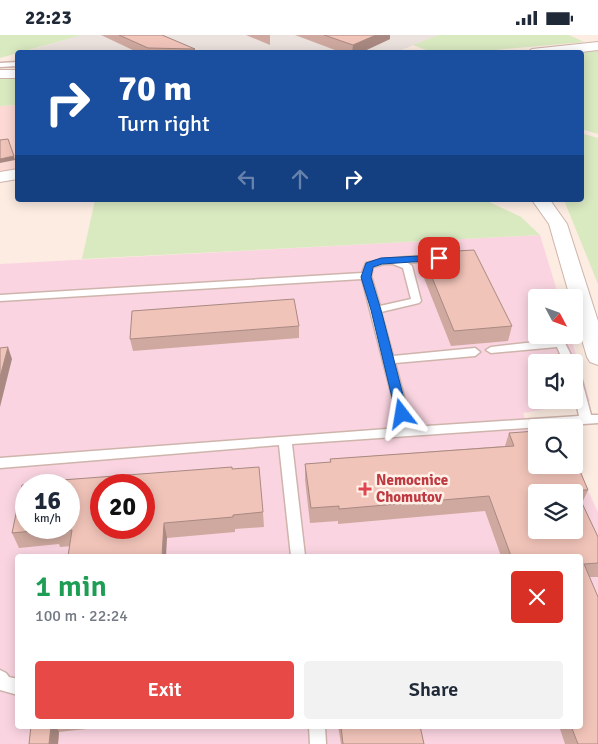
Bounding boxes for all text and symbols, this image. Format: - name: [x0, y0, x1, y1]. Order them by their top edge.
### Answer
- text: 22:23: [25, 6, 72, 30]
- text: 70 m: [118, 67, 192, 110]
- icon: right: [35, 70, 100, 135]
- text: Turn right: [118, 110, 210, 137]
- icon: left: [233, 165, 261, 193]
- icon: ahead: [286, 165, 314, 193]
- icon: right: [339, 165, 367, 193]
- pin: [418, 237, 460, 279]
- icon: arrive: [425, 244, 453, 272]
- north arrow: [528, 289, 582, 344]
- map controls: [528, 289, 583, 539]
- button: sound: [528, 354, 583, 409]
- position arrow: [375, 387, 427, 439]
- button: search: [528, 419, 583, 474]
- place label: Nemocnice Chomutov: [376, 471, 448, 506]
- speed limit sign: 20: [90, 474, 155, 539]
- marker: Nemocnice Chomutov: [358, 482, 372, 496]
- button: layers: [528, 484, 583, 539]
- text: 16: [34, 485, 61, 516]
- text: km/h: [34, 511, 61, 526]
- text: 1 min: [35, 568, 107, 605]
- button: close: [511, 571, 563, 623]
- text: 100 m · 22:24: [35, 606, 128, 626]
- button: Exit: [35, 661, 294, 719]
- button: Share: [304, 661, 563, 719]

